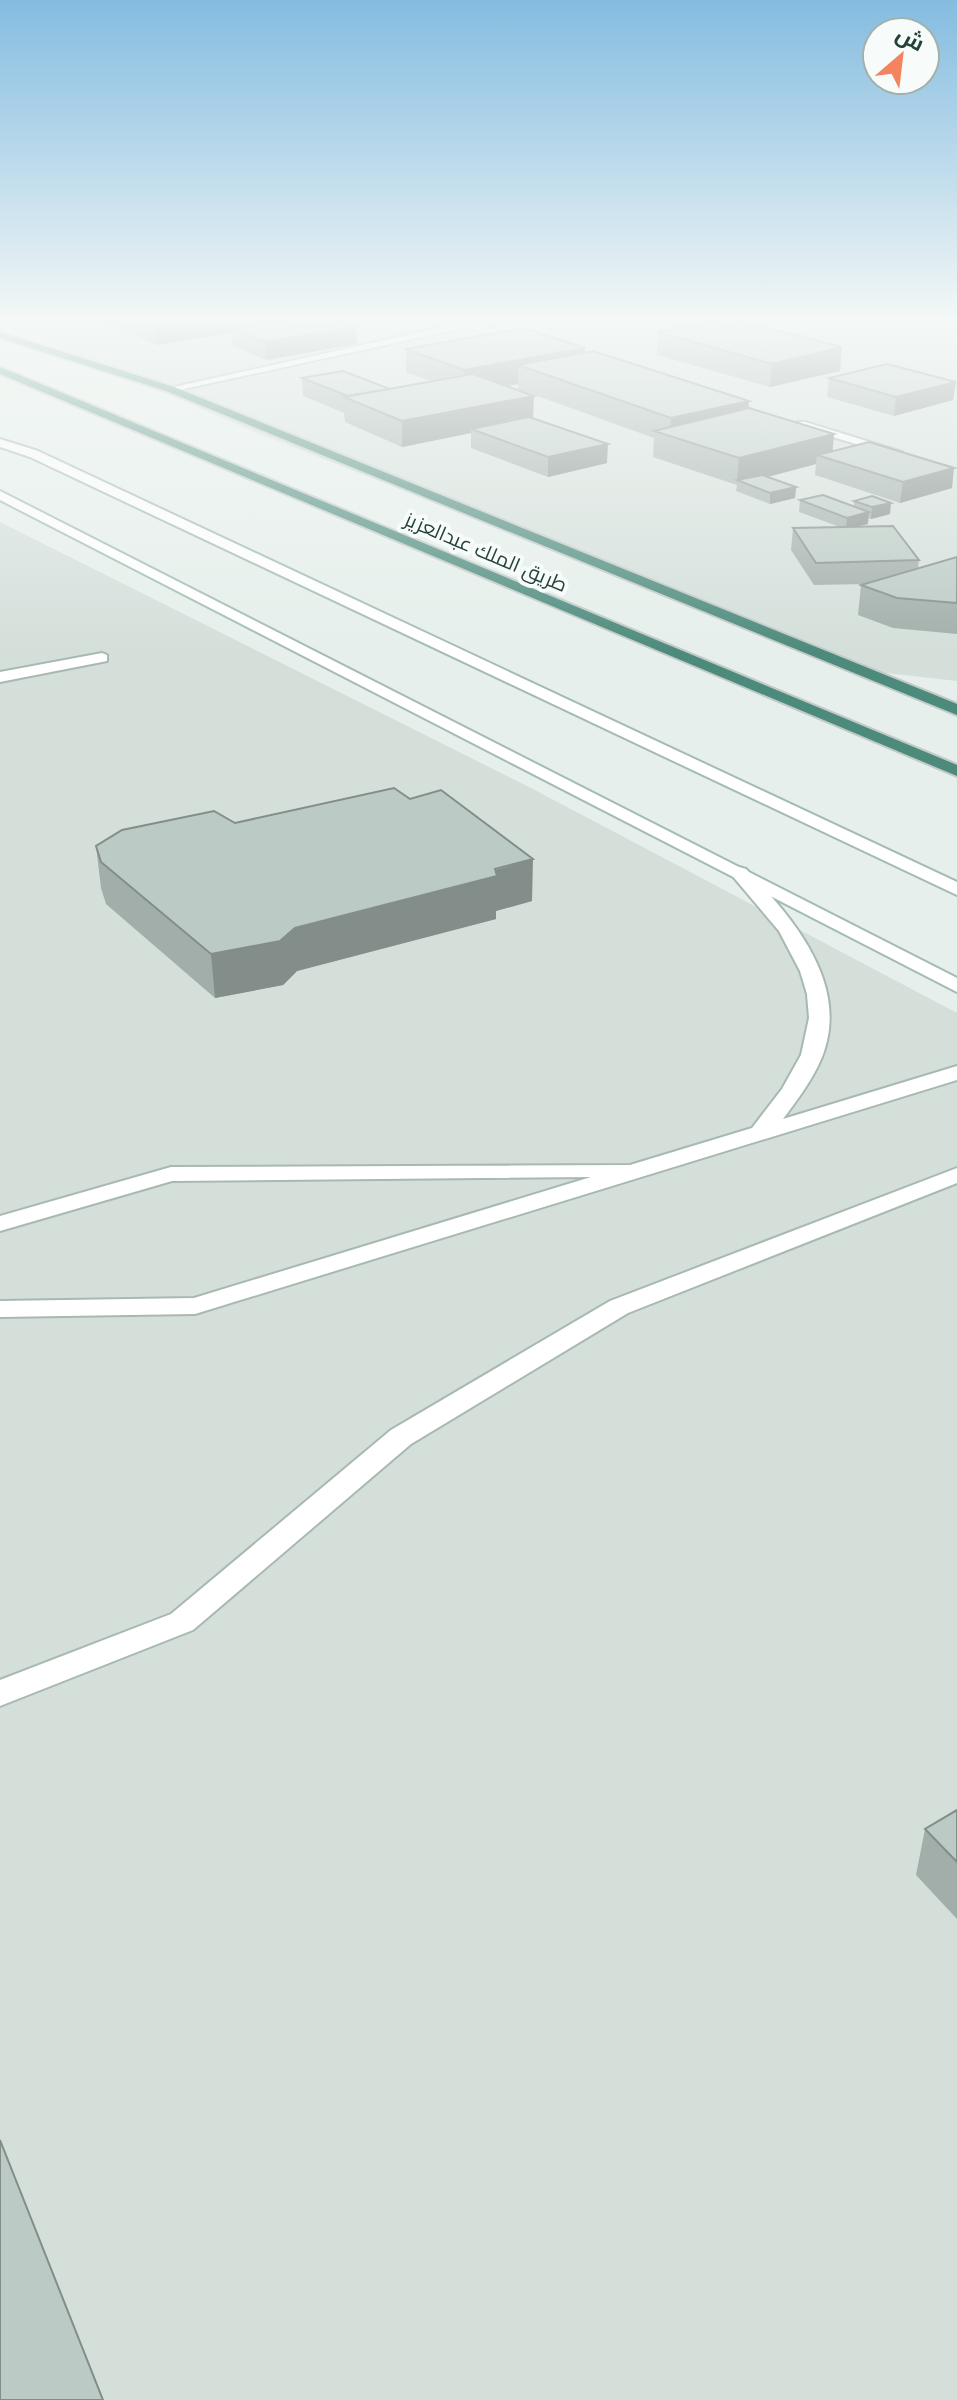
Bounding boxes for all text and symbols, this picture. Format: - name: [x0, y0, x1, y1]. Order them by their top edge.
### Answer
- north arrow: [861, 16, 941, 96]
- text: ش: [891, 21, 928, 57]
- street label: طريق الملك عبدالعزيز: [400, 508, 570, 598]

